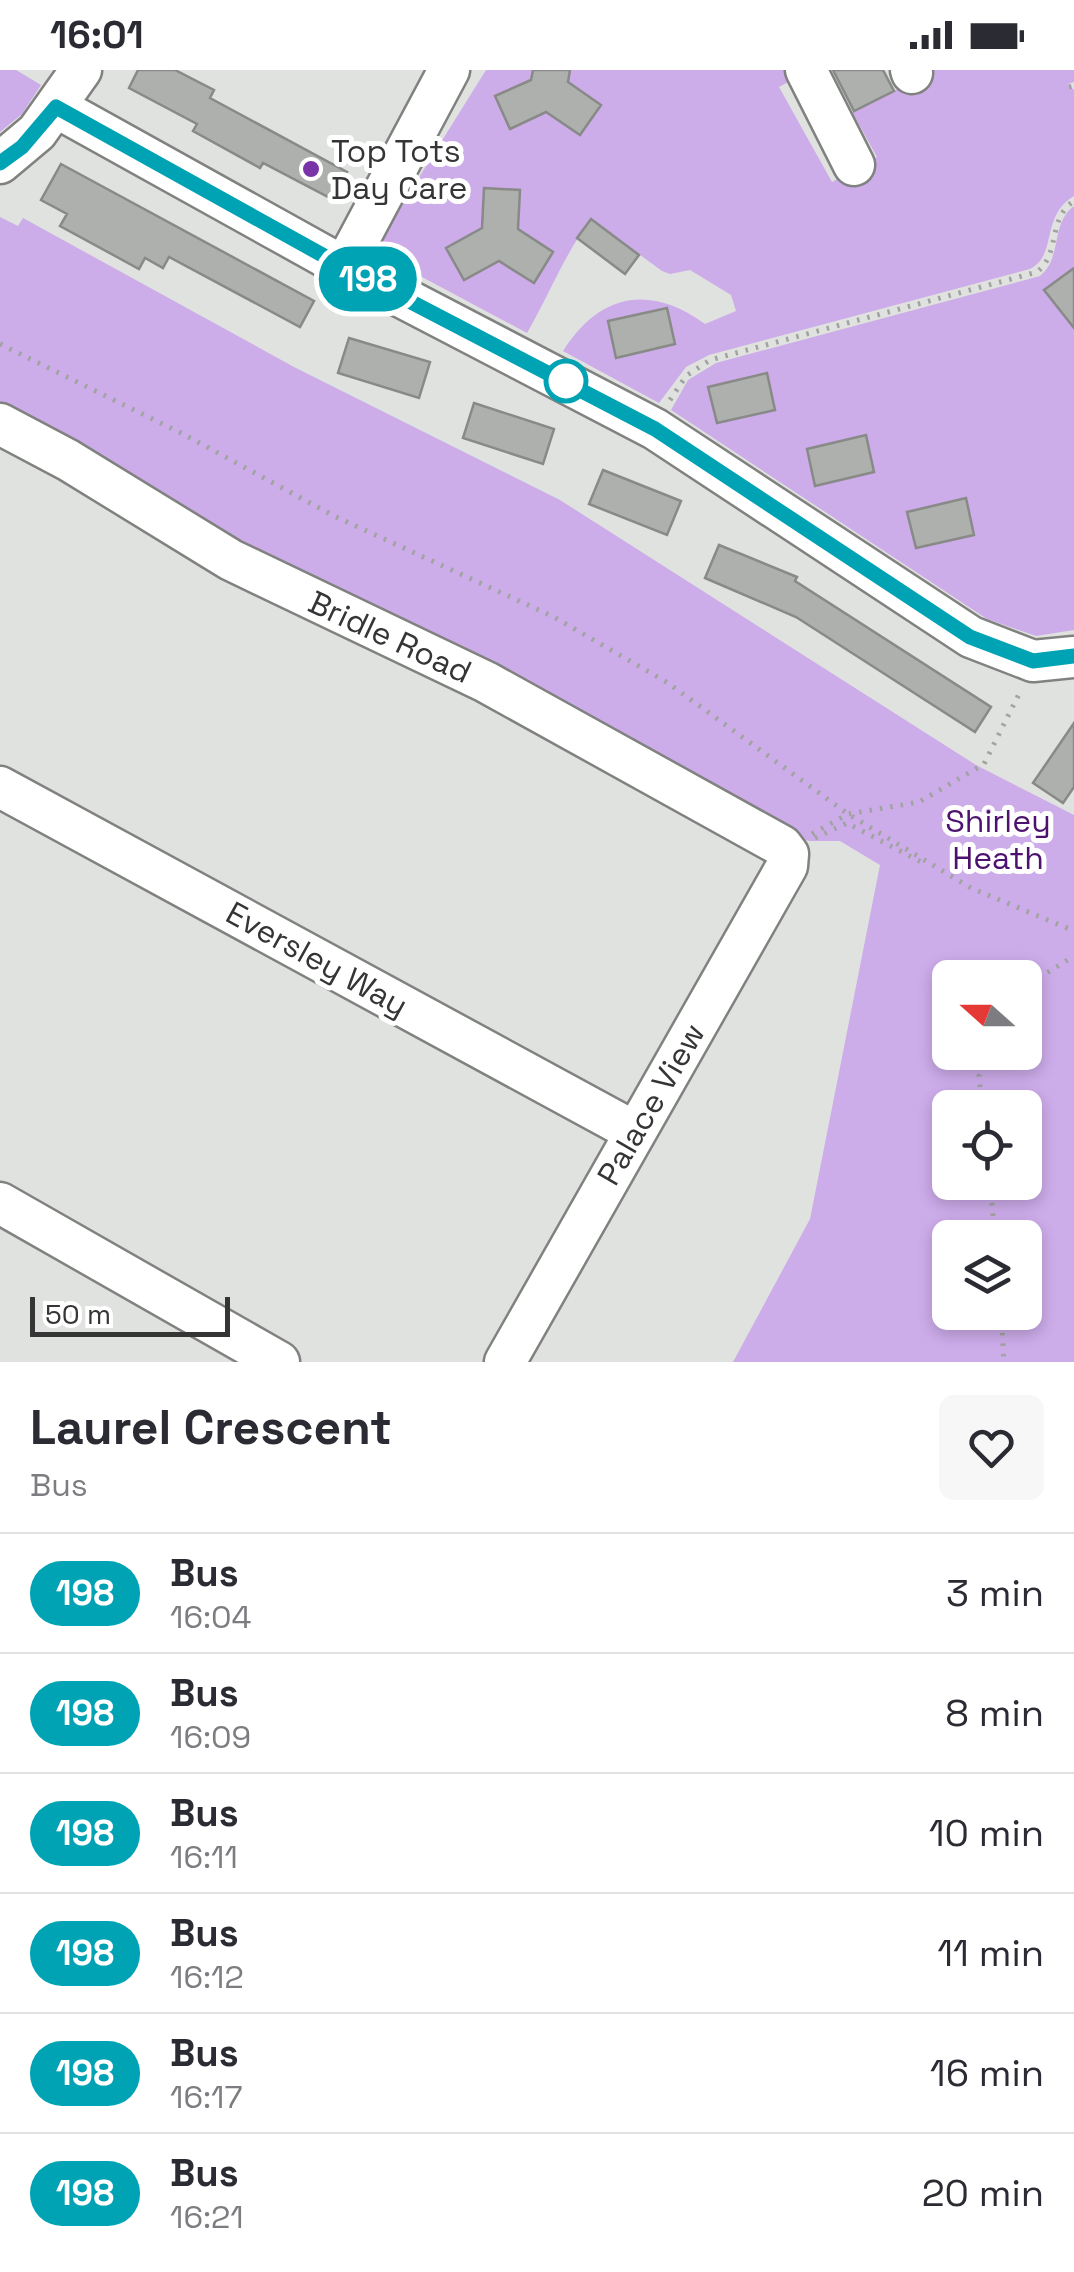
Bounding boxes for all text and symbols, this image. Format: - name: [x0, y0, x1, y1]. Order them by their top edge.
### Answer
- text: 16:01: [50, 11, 144, 59]
- place label: Top Tots Day Care: [331, 131, 467, 208]
- marker: Top Tots Day Care: [300, 158, 322, 180]
- line badge: 198: [310, 246, 426, 312]
- text: 198: [339, 257, 397, 301]
- unlabelled marker: [545, 360, 587, 402]
- street label: Bridle Road: [302, 582, 478, 692]
- park label: Shirley Heath: [945, 801, 1051, 878]
- street label: Eversley Way: [219, 893, 415, 1025]
- north arrow: [932, 960, 1042, 1070]
- map controls: [932, 960, 1042, 1330]
- street label: Palace View: [588, 1016, 714, 1192]
- button: locate: [932, 1090, 1042, 1200]
- button: layers: [932, 1220, 1042, 1330]
- scale bar: [30, 1292, 230, 1336]
- text: 50 m: [45, 1296, 111, 1332]
- button: heart: [939, 1395, 1044, 1500]
- text: Laurel Crescent: [30, 1397, 392, 1458]
- text: Bus: [30, 1465, 88, 1505]
- text: Bus: [170, 1549, 239, 1597]
- text: 3 min: [946, 1569, 1044, 1617]
- text: 198: [56, 1571, 114, 1615]
- text: 16:04: [170, 1597, 252, 1637]
- text: Bus: [170, 1669, 239, 1717]
- text: 8 min: [945, 1689, 1044, 1737]
- text: 198: [56, 1691, 114, 1735]
- text: 16:09: [170, 1717, 251, 1757]
- text: Bus: [170, 1789, 239, 1837]
- text: 10 min: [929, 1809, 1044, 1857]
- text: 198: [56, 1811, 114, 1855]
- text: 16:11: [170, 1837, 238, 1877]
- text: Bus: [170, 1909, 239, 1957]
- text: 11 min: [937, 1929, 1044, 1977]
- text: 198: [56, 1931, 114, 1975]
- text: 16:12: [170, 1957, 244, 1997]
- text: Bus: [170, 2029, 239, 2077]
- text: 16 min: [930, 2049, 1044, 2097]
- text: 198: [56, 2051, 114, 2095]
- text: 16:17: [170, 2077, 242, 2117]
- text: Bus: [170, 2149, 239, 2197]
- text: 20 min: [922, 2169, 1044, 2217]
- text: 198: [56, 2171, 114, 2215]
- text: 16:21: [170, 2197, 244, 2237]

